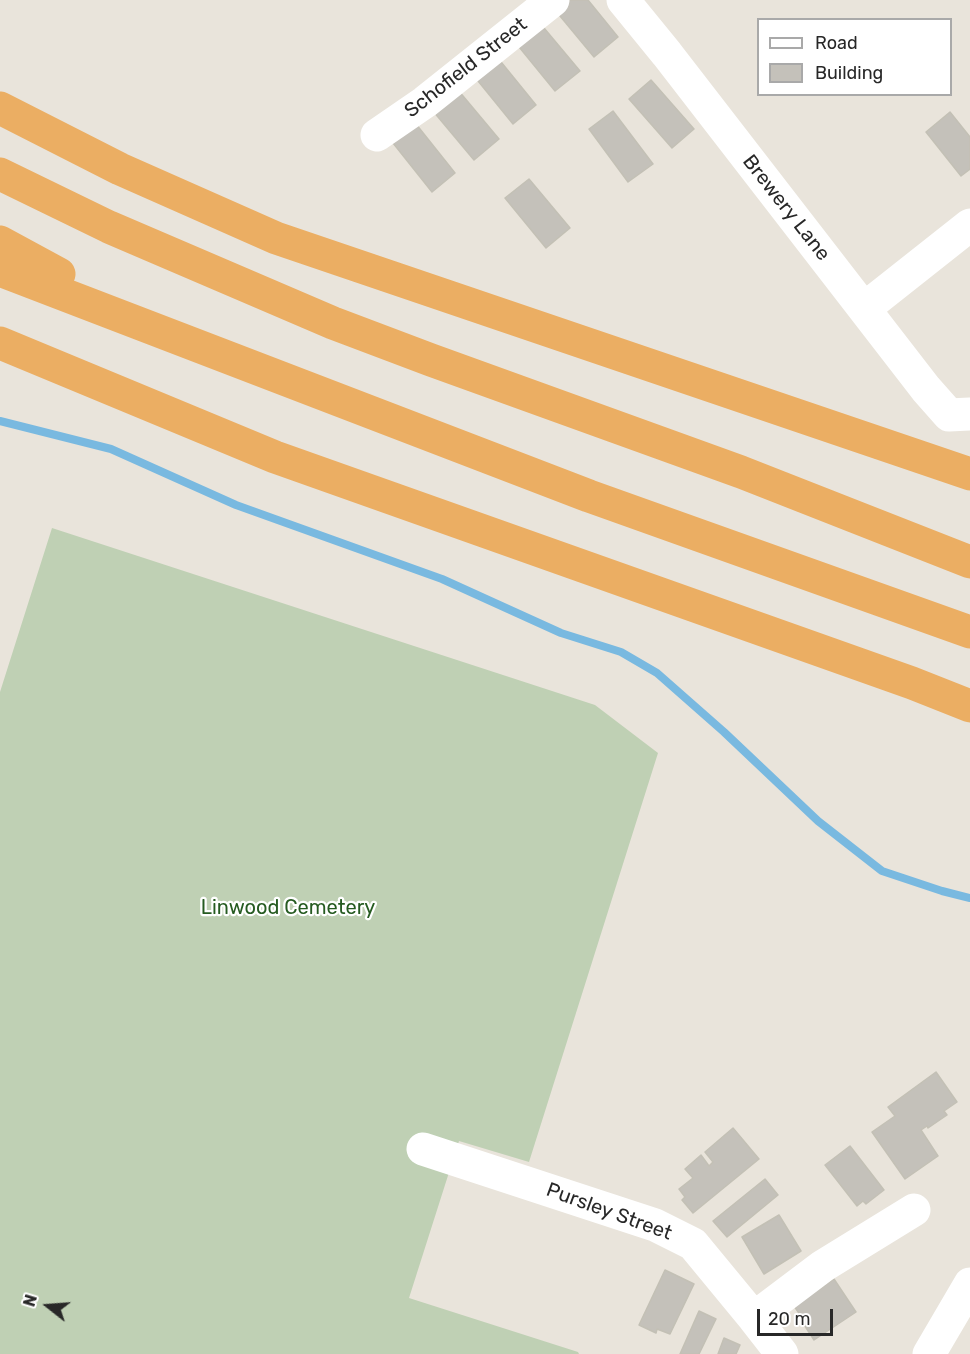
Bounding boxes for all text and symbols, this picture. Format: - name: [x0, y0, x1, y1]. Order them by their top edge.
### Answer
- street label: Schofield Street: [400, 13, 532, 123]
- legend: [757, 18, 952, 96]
- text: Road: [815, 32, 858, 54]
- text: Building: [815, 62, 883, 84]
- street label: Brewery Lane: [737, 150, 835, 266]
- park label: Linwood Cemetery: [201, 896, 375, 920]
- street label: Pursley Street: [543, 1178, 675, 1246]
- north arrow: [18, 1276, 78, 1336]
- text: N: [20, 1292, 41, 1309]
- scale bar: [760, 1297, 836, 1335]
- text: 20 m: [768, 1308, 810, 1330]

